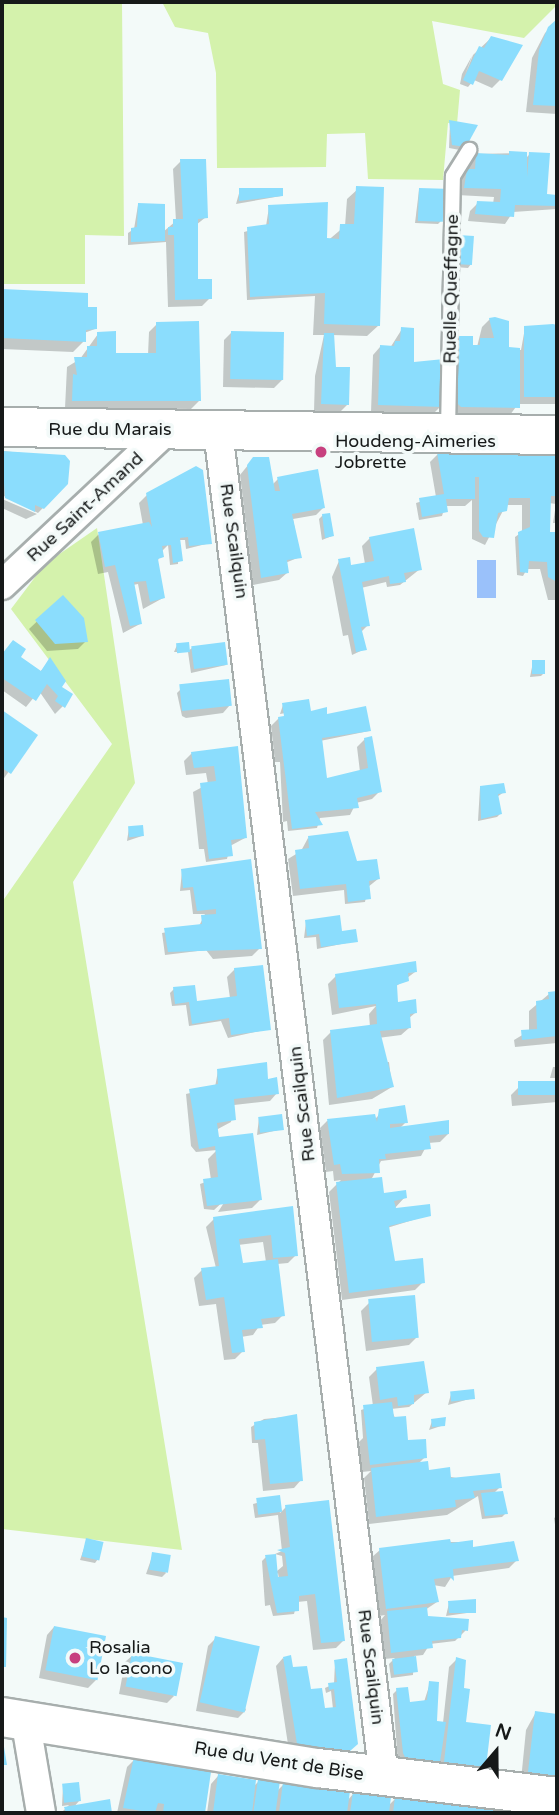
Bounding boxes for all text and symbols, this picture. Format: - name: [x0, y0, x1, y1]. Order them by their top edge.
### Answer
- street label: Ruelle Queffagne: [439, 214, 463, 364]
- street label: Rue du Marais: [48, 418, 172, 440]
- place label: Houdeng-Aimeries Jobrette: [335, 431, 496, 474]
- marker: Houdeng-Aimeries Jobrette: [313, 444, 329, 460]
- street label: Rue Saint-Amand: [22, 447, 148, 567]
- street label: Rue Scailquin: [215, 482, 253, 600]
- street label: Rue Scailquin: [284, 1045, 320, 1163]
- street label: Rue Scailquin: [353, 1608, 389, 1726]
- place label: Rosalia Lo Iacono: [89, 1637, 173, 1680]
- marker: Rosalia Lo Iacono: [67, 1650, 83, 1666]
- north arrow: [461, 1717, 531, 1787]
- text: N: [492, 1719, 514, 1745]
- street label: Rue du Vent de Bise: [193, 1737, 365, 1785]

